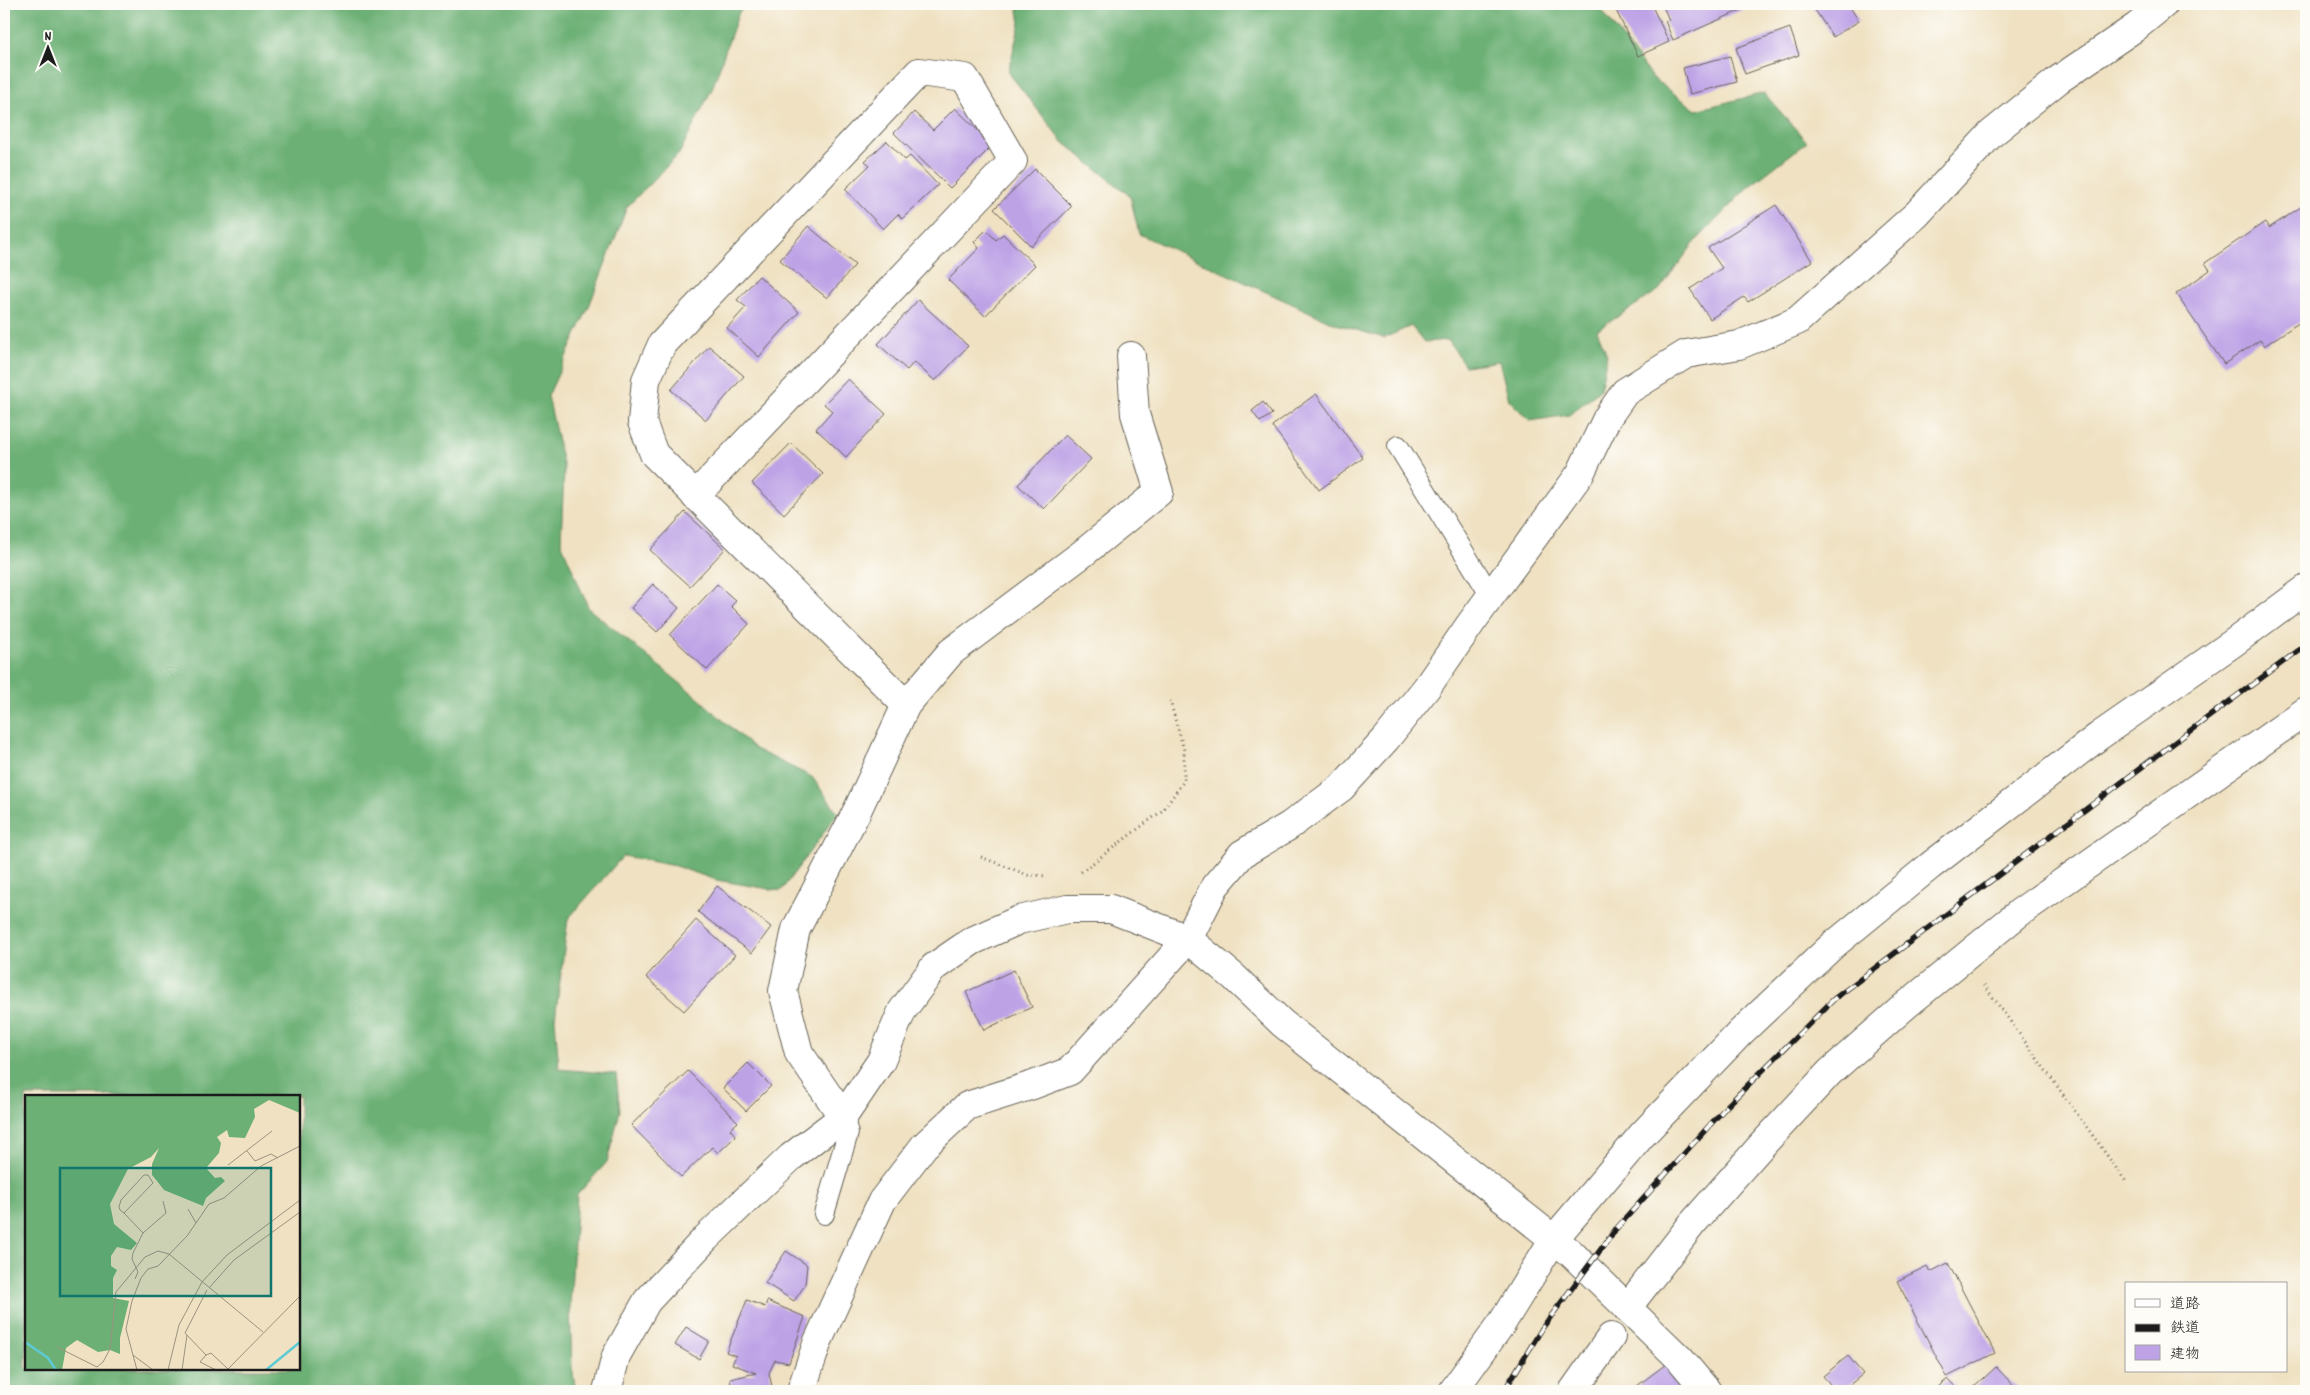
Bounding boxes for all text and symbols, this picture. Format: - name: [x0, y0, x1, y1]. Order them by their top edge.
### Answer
- north arrow: [22, 22, 72, 72]
- text: N: [45, 27, 52, 47]
- inset map: [25, 1095, 300, 1370]
- legend: [2125, 1282, 2288, 1372]
- text: 道路: [2170, 1294, 2200, 1316]
- text: 鉄道: [2170, 1318, 2200, 1340]
- text: 建物: [2170, 1344, 2200, 1366]

